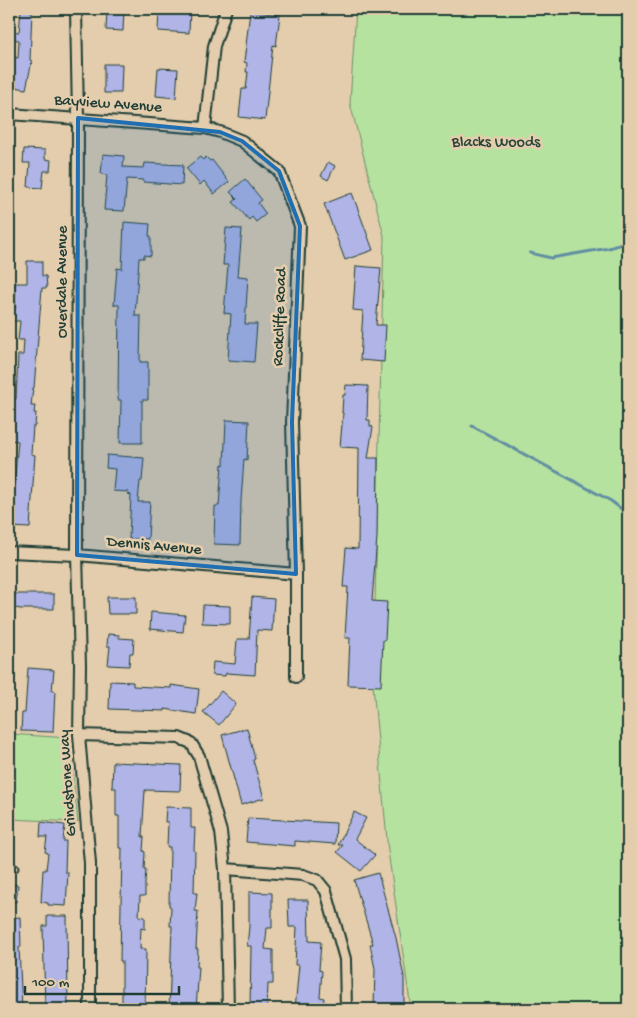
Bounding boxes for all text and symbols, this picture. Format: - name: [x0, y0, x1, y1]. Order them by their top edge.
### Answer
- street label: Bayview Avenue: [52, 92, 163, 118]
- park label: Blacks Woods: [451, 134, 541, 153]
- street label: Overdale Avenue: [54, 225, 73, 338]
- street label: Rockcliffe Road: [270, 266, 292, 367]
- street label: Dennis Avenue: [105, 533, 203, 561]
- street label: Grindstone Way: [56, 729, 82, 837]
- scale bar: [25, 963, 179, 995]
- text: 100 m: [31, 974, 70, 992]

